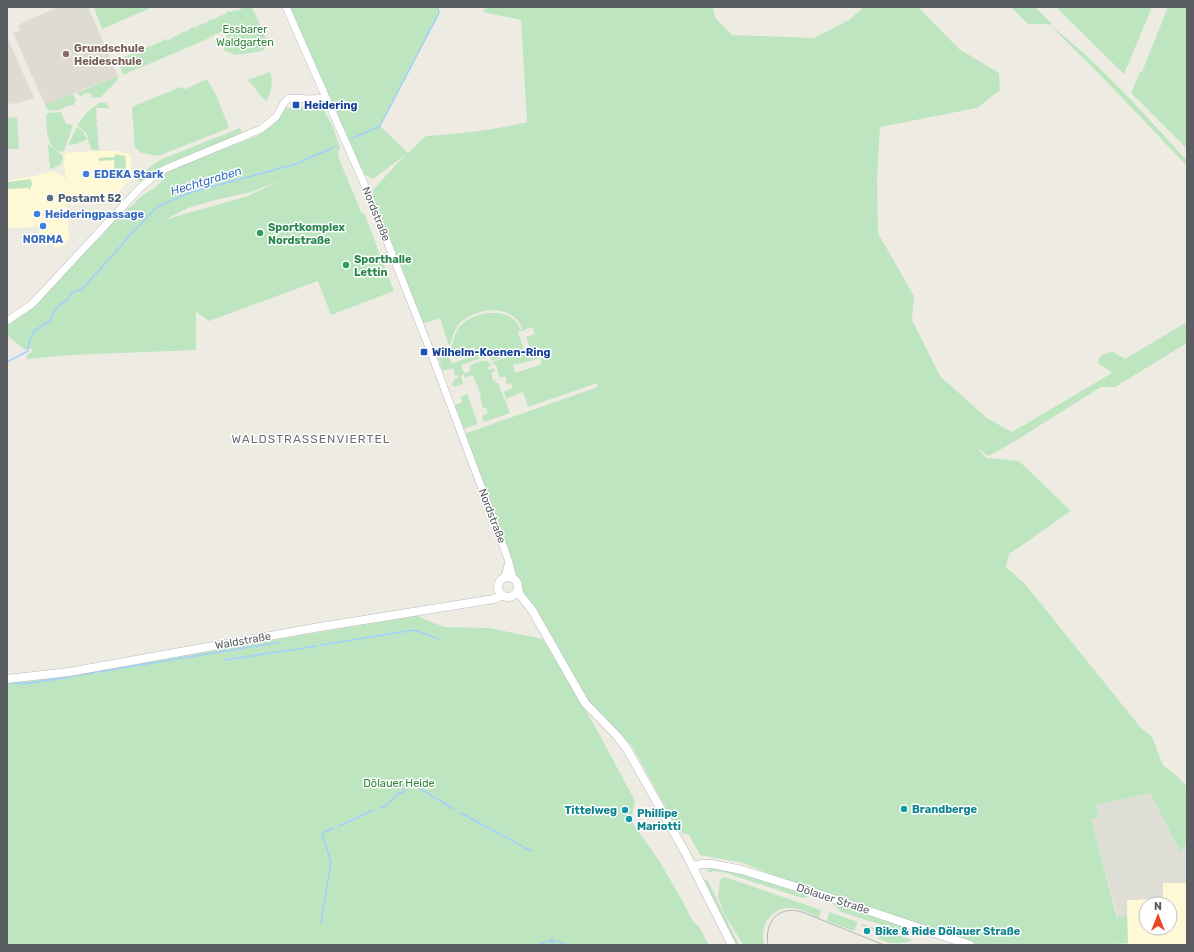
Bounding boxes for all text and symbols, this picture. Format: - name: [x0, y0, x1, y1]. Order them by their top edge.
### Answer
- park label: Essbarer Waldgarten: [216, 23, 274, 49]
- place label: Grundschule Heideschule: [74, 42, 145, 68]
- marker: Grundschule Heideschule: [61, 49, 71, 59]
- place label: Heidering: [304, 99, 358, 112]
- marker: Heidering: [291, 100, 301, 110]
- water label: Hechtgraben: [169, 164, 243, 198]
- place label: EDEKA Stark: [94, 168, 164, 181]
- marker: EDEKA Stark: [81, 169, 91, 179]
- street label: Nordstraße: [359, 185, 393, 243]
- place label: Postamt 52: [58, 192, 122, 205]
- marker: Postamt 52: [45, 193, 55, 203]
- place label: Heideringpassage: [45, 208, 145, 221]
- marker: Heideringpassage: [32, 209, 42, 219]
- marker: NORMA: [38, 221, 48, 231]
- place label: Sportkomplex Nordstraße: [268, 221, 345, 247]
- marker: Sportkomplex Nordstraße: [255, 228, 265, 238]
- place label: NORMA: [23, 233, 63, 246]
- place label: Sporthalle Lettin: [354, 253, 412, 279]
- marker: Sporthalle Lettin: [341, 260, 351, 270]
- place label: Wilhelm-Koenen-Ring: [432, 346, 550, 359]
- marker: Wilhelm-Koenen-Ring: [419, 347, 429, 357]
- district label: WALDSTRASSENVIERTEL: [231, 432, 391, 446]
- street label: Nordstraße: [476, 487, 508, 545]
- street label: Waldstraße: [214, 630, 272, 652]
- park label: Dölauer Heide: [363, 777, 435, 790]
- place label: Brandberge: [912, 803, 978, 816]
- place label: Tittelweg: [565, 804, 617, 817]
- marker: Brandberge: [899, 804, 909, 814]
- marker: Tittelweg: [620, 805, 630, 815]
- place label: Phillipe Mariotti: [637, 807, 681, 833]
- marker: Phillipe Mariotti: [624, 814, 634, 824]
- street label: Dölauer Straße: [795, 881, 871, 917]
- north arrow: [1138, 896, 1178, 936]
- text: N: [1154, 900, 1162, 913]
- place label: Bike & Ride Dölauer Straße: [875, 925, 1021, 938]
- marker: Bike & Ride Dölauer Straße: [862, 926, 872, 936]

